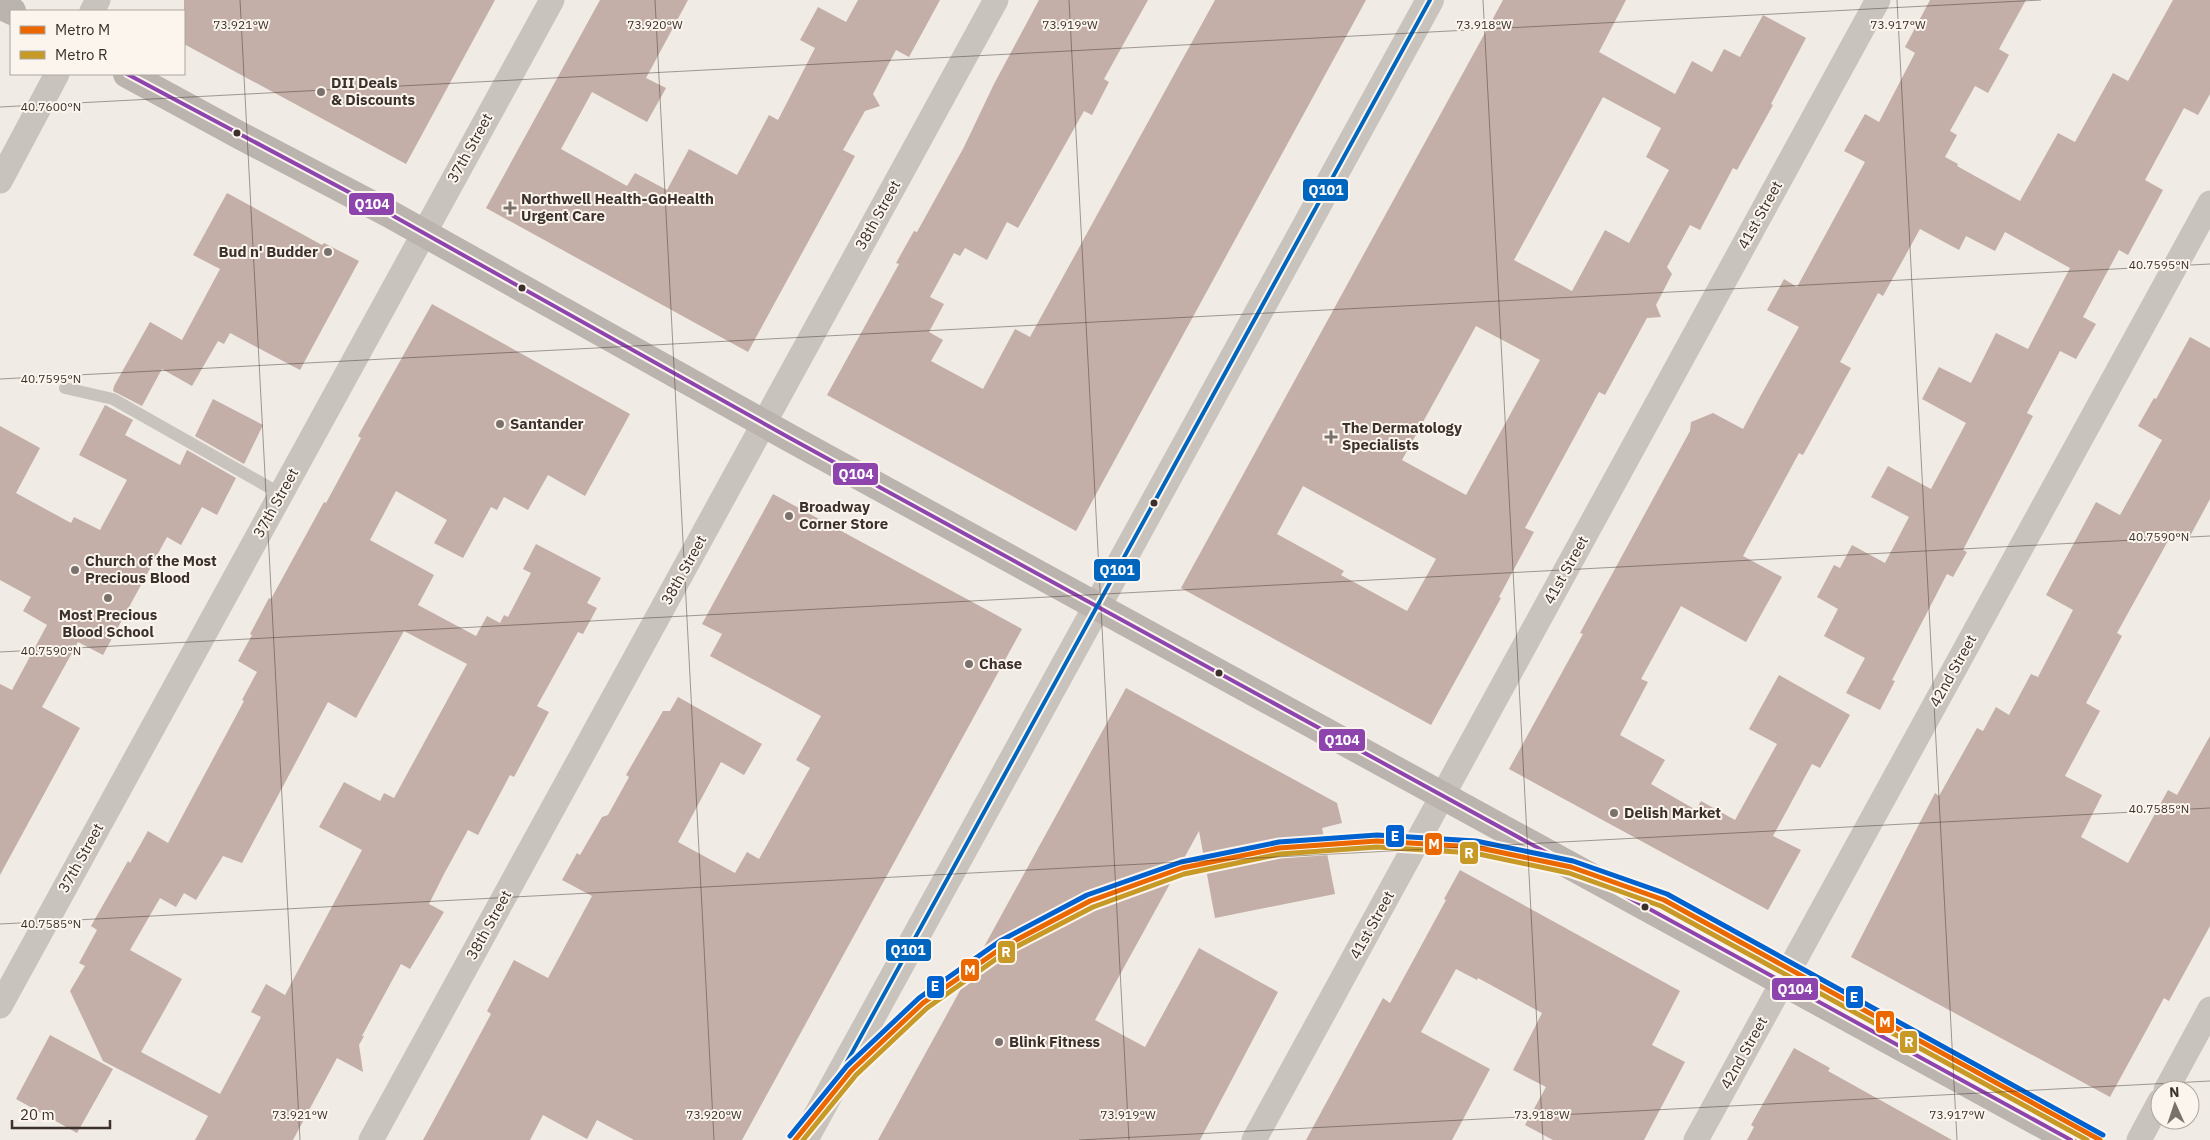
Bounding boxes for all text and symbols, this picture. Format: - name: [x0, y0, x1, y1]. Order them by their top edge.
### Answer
- legend: [10, 10, 185, 75]
- text: 73.921°W: [213, 17, 269, 32]
- text: 73.920°W: [627, 17, 683, 32]
- text: 73.919°W: [1042, 17, 1098, 32]
- text: 73.918°W: [1456, 17, 1512, 32]
- text: 73.917°W: [1870, 17, 1926, 32]
- text: Metro M: [55, 20, 110, 39]
- text: Metro R: [55, 45, 108, 64]
- place label: DII Deals & Discounts: [331, 73, 415, 109]
- marker: DII Deals & Discounts: [315, 86, 327, 98]
- text: 40.7600°N: [21, 99, 81, 114]
- street label: 37th Street: [443, 110, 496, 186]
- unlabelled marker: [232, 128, 242, 138]
- street label: 38th Street: [851, 177, 904, 253]
- street label: 41st Street: [1733, 177, 1786, 252]
- line badge: Q101: [1302, 178, 1349, 202]
- text: Q101: [1308, 181, 1344, 199]
- place label: Northwell Health-GoHealth Urgent Care: [521, 189, 714, 225]
- line badge: Q104: [348, 192, 395, 216]
- text: Q104: [354, 195, 390, 213]
- marker: Northwell Health-GoHealth Urgent Care: [503, 201, 517, 215]
- place label: Bud n' Budder: [218, 242, 318, 261]
- marker: Bud n' Budder: [322, 246, 334, 258]
- text: 40.7595°N: [2129, 257, 2189, 272]
- unlabelled marker: [517, 283, 527, 293]
- text: 40.7595°N: [21, 371, 81, 386]
- place label: Santander: [510, 414, 584, 433]
- marker: Santander: [494, 418, 506, 430]
- place label: The Dermatology Specialists: [1342, 418, 1462, 454]
- marker: The Dermatology Specialists: [1324, 430, 1338, 444]
- line badge: Q104: [832, 462, 879, 486]
- street label: 37th Street: [249, 465, 302, 541]
- text: Q104: [838, 465, 874, 483]
- place label: Broadway Corner Store: [799, 497, 888, 533]
- unlabelled marker: [1149, 498, 1159, 508]
- marker: Broadway Corner Store: [783, 510, 795, 522]
- text: 40.7590°N: [2129, 529, 2189, 544]
- street label: 38th Street: [657, 532, 710, 608]
- street label: 41st Street: [1539, 532, 1592, 607]
- place label: Church of the Most Precious Blood: [85, 551, 217, 587]
- line badge: Q101: [1093, 558, 1141, 582]
- text: Q101: [1099, 561, 1135, 579]
- marker: Church of the Most Precious Blood: [69, 564, 81, 576]
- marker: Most Precious Blood School: [102, 592, 114, 604]
- place label: Most Precious Blood School: [59, 605, 158, 641]
- street label: 42nd Street: [1925, 631, 1980, 710]
- text: 40.7590°N: [21, 643, 81, 658]
- place label: Chase: [979, 654, 1022, 673]
- marker: Chase: [963, 658, 975, 670]
- unlabelled marker: [1214, 668, 1224, 678]
- line badge: Q104: [1318, 728, 1366, 752]
- text: Q104: [1324, 731, 1360, 749]
- text: 40.7585°N: [2129, 801, 2189, 816]
- place label: Delish Market: [1624, 803, 1721, 822]
- marker: Delish Market: [1608, 807, 1620, 819]
- street label: 37th Street: [54, 820, 107, 896]
- line badge: E: [1385, 824, 1405, 848]
- text: E: [1391, 827, 1399, 845]
- line badge: M: [1424, 832, 1443, 856]
- text: M: [1428, 835, 1440, 853]
- line badge: R: [1459, 841, 1479, 865]
- text: R: [1464, 844, 1474, 862]
- street label: 38th Street: [462, 887, 515, 963]
- street label: 41st Street: [1345, 887, 1398, 962]
- unlabelled marker: [1640, 902, 1650, 912]
- text: 40.7585°N: [21, 916, 81, 931]
- line badge: Q101: [885, 938, 932, 962]
- line badge: R: [997, 940, 1016, 964]
- text: Q101: [890, 941, 926, 959]
- text: R: [1001, 943, 1011, 961]
- line badge: M: [960, 958, 980, 982]
- text: M: [964, 961, 976, 979]
- line badge: E: [926, 975, 945, 999]
- text: E: [931, 977, 939, 995]
- line badge: Q104: [1771, 977, 1819, 1001]
- text: Q104: [1777, 980, 1813, 998]
- line badge: E: [1845, 985, 1864, 1009]
- text: E: [1850, 988, 1858, 1006]
- line badge: M: [1875, 1010, 1895, 1034]
- street label: 42nd Street: [1716, 1013, 1771, 1092]
- text: M: [1879, 1013, 1891, 1031]
- line badge: R: [1899, 1030, 1918, 1054]
- place label: Blink Fitness: [1009, 1032, 1101, 1051]
- text: R: [1904, 1033, 1914, 1051]
- marker: Blink Fitness: [993, 1036, 1005, 1048]
- north arrow: [2150, 1080, 2200, 1130]
- text: N: [2169, 1083, 2180, 1101]
- scale bar: [12, 1098, 110, 1130]
- text: 20 m: [20, 1105, 55, 1124]
- text: 73.921°W: [272, 1107, 328, 1122]
- text: 73.920°W: [686, 1107, 742, 1122]
- text: 73.919°W: [1100, 1107, 1156, 1122]
- text: 73.918°W: [1514, 1107, 1570, 1122]
- text: 73.917°W: [1929, 1107, 1985, 1122]

